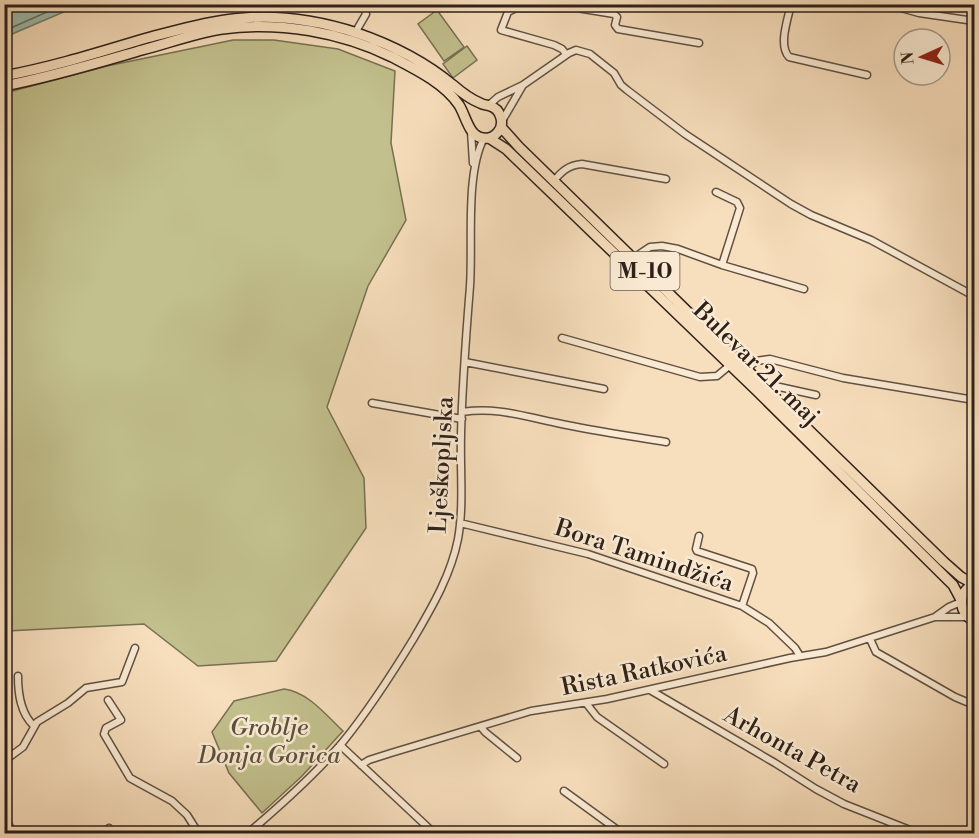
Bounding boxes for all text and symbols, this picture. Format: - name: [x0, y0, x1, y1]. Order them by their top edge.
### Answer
- north arrow: [892, 27, 952, 87]
- text: N: [898, 51, 918, 65]
- road number: M-10: [610, 252, 680, 290]
- street label: Bulevar 21. maj: [686, 295, 826, 432]
- street label: Lješkopljska: [423, 395, 461, 534]
- street label: Bora Tamindžića: [550, 513, 738, 599]
- street label: Rista Ratkovića: [559, 639, 730, 703]
- street label: Arhonta Petra: [717, 699, 867, 800]
- park label: Groblje Donja Gorica: [197, 713, 341, 771]

